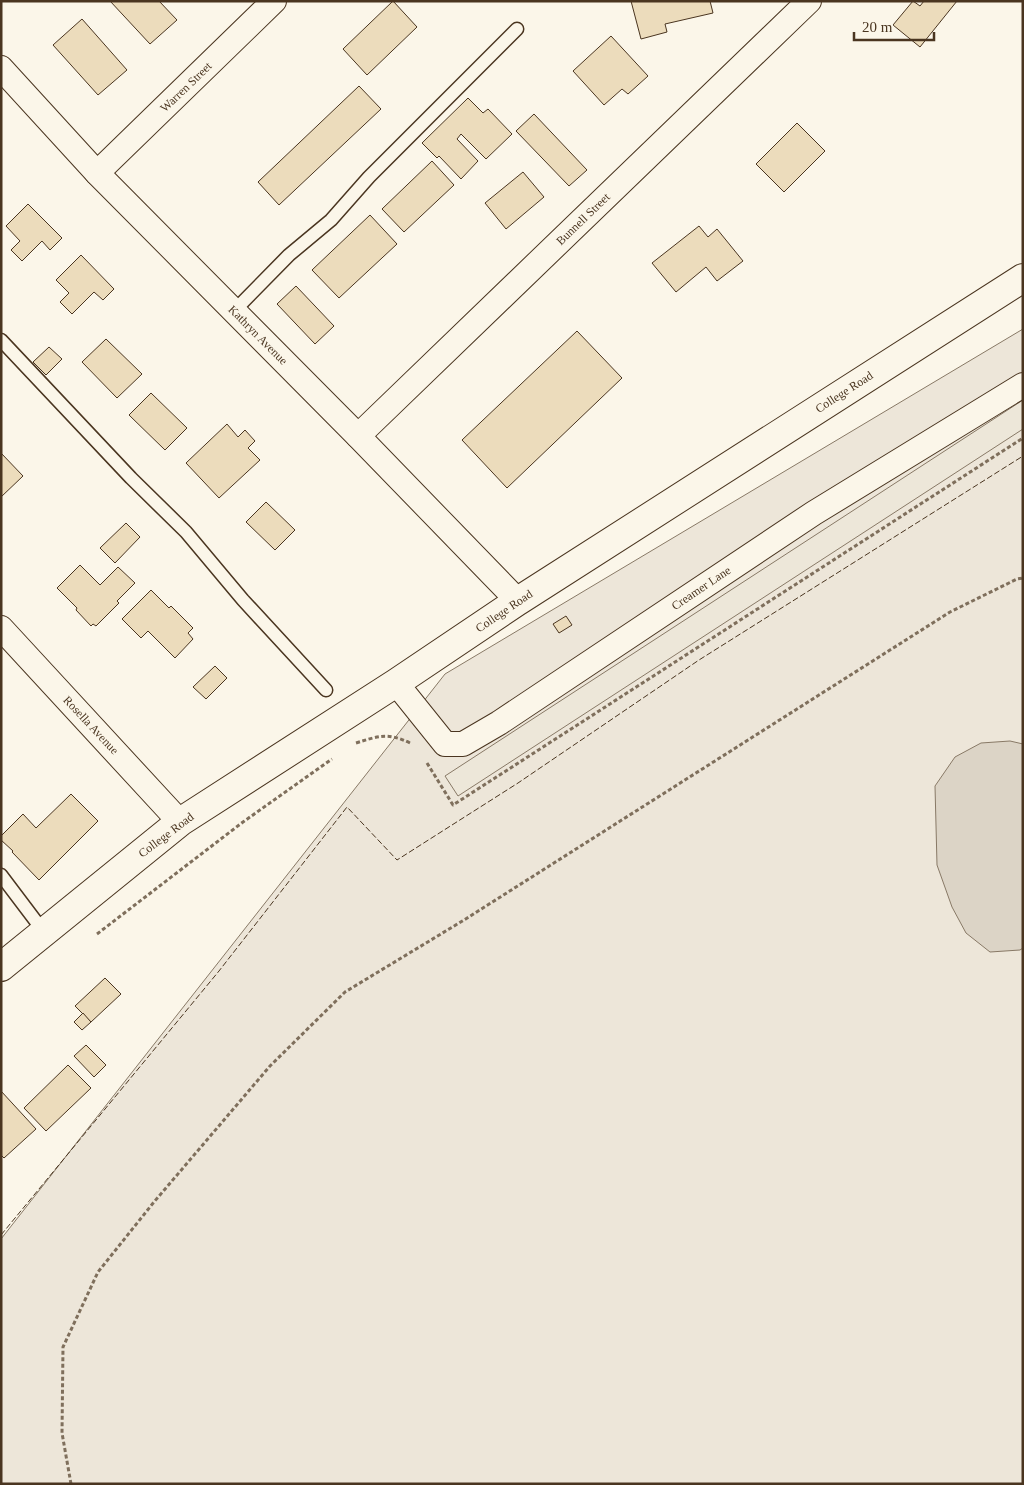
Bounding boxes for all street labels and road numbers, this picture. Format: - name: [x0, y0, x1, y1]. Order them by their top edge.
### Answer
- street label: Warren Street: [157, 59, 215, 115]
- street label: Bunnell Street: [553, 190, 613, 248]
- street label: Kathryn Avenue: [225, 302, 291, 368]
- street label: College Road: [813, 368, 875, 416]
- street label: Creamer Lane: [669, 563, 733, 613]
- street label: College Road: [473, 587, 535, 635]
- street label: Rosella Avenue: [60, 693, 122, 757]
- street label: College Road: [136, 810, 196, 860]

